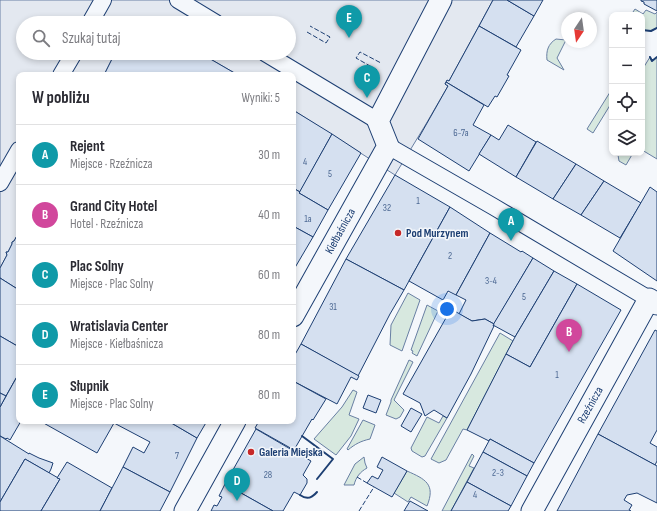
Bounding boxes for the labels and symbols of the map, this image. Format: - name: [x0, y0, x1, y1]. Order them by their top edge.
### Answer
- pin: E: [336, 5, 362, 38]
- north arrow: [561, 12, 597, 48]
- pin: C: [354, 65, 380, 98]
- house number: 6-7a: [453, 127, 469, 139]
- house number: 4: [303, 156, 307, 168]
- house number: 5: [328, 168, 332, 180]
- house number: 1: [416, 195, 420, 207]
- house number: 32: [383, 202, 391, 214]
- street label: Kiełbaśnicza: [322, 206, 359, 257]
- pin: A: [498, 208, 524, 241]
- house number: 1a: [304, 213, 312, 225]
- place label: Pod Murzynem: [406, 226, 469, 241]
- marker: Pod Murzynem: [393, 228, 403, 238]
- house number: 2: [448, 250, 452, 262]
- house number: 3-4: [485, 275, 497, 287]
- house number: 5: [522, 291, 526, 303]
- your location: [437, 299, 457, 319]
- house number: 31: [329, 301, 337, 313]
- pin: B: [556, 319, 582, 352]
- house number: 1: [555, 369, 559, 381]
- street label: Rzeźnicza: [574, 384, 607, 426]
- place label: Galeria Miejska: [259, 445, 323, 460]
- marker: Galeria Miejska: [246, 447, 256, 457]
- house number: 7: [175, 450, 179, 462]
- house number: 2-3: [492, 467, 504, 479]
- pin: D: [224, 468, 250, 501]
- house number: 28: [264, 469, 272, 481]
- house number: 4: [473, 489, 477, 501]

